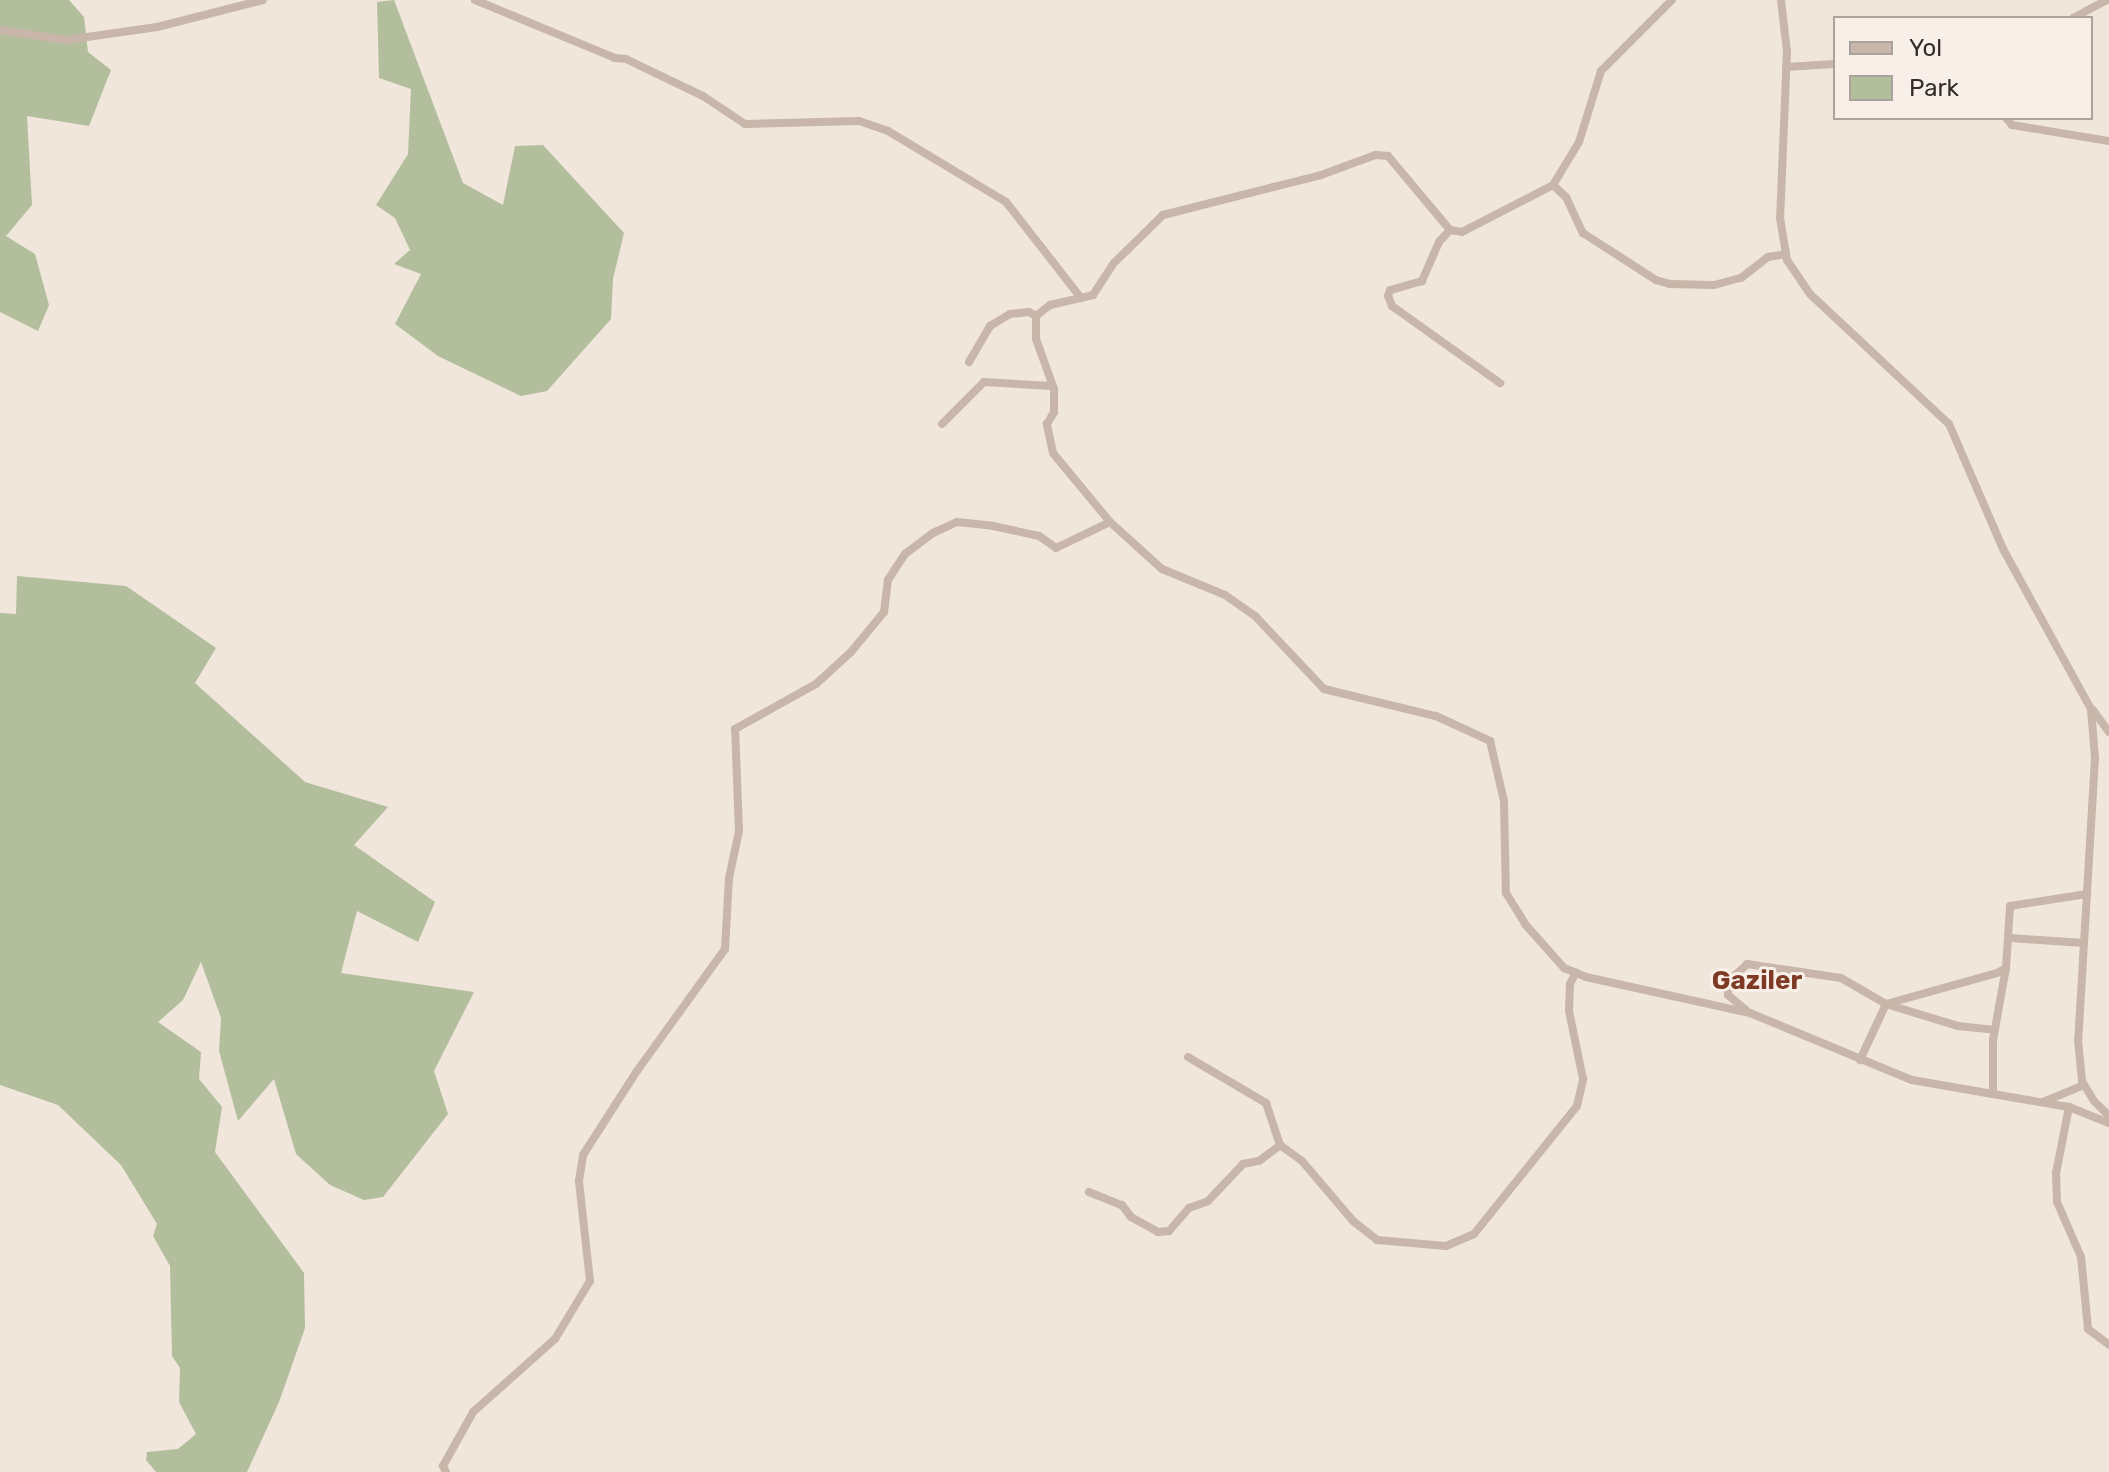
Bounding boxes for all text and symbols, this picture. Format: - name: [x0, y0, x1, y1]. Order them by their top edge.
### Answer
- legend: [1833, 16, 2093, 120]
- text: Yol: [1909, 34, 1942, 62]
- text: Park: [1909, 74, 1959, 102]
- district label: Gaziler: [1712, 965, 1802, 997]

